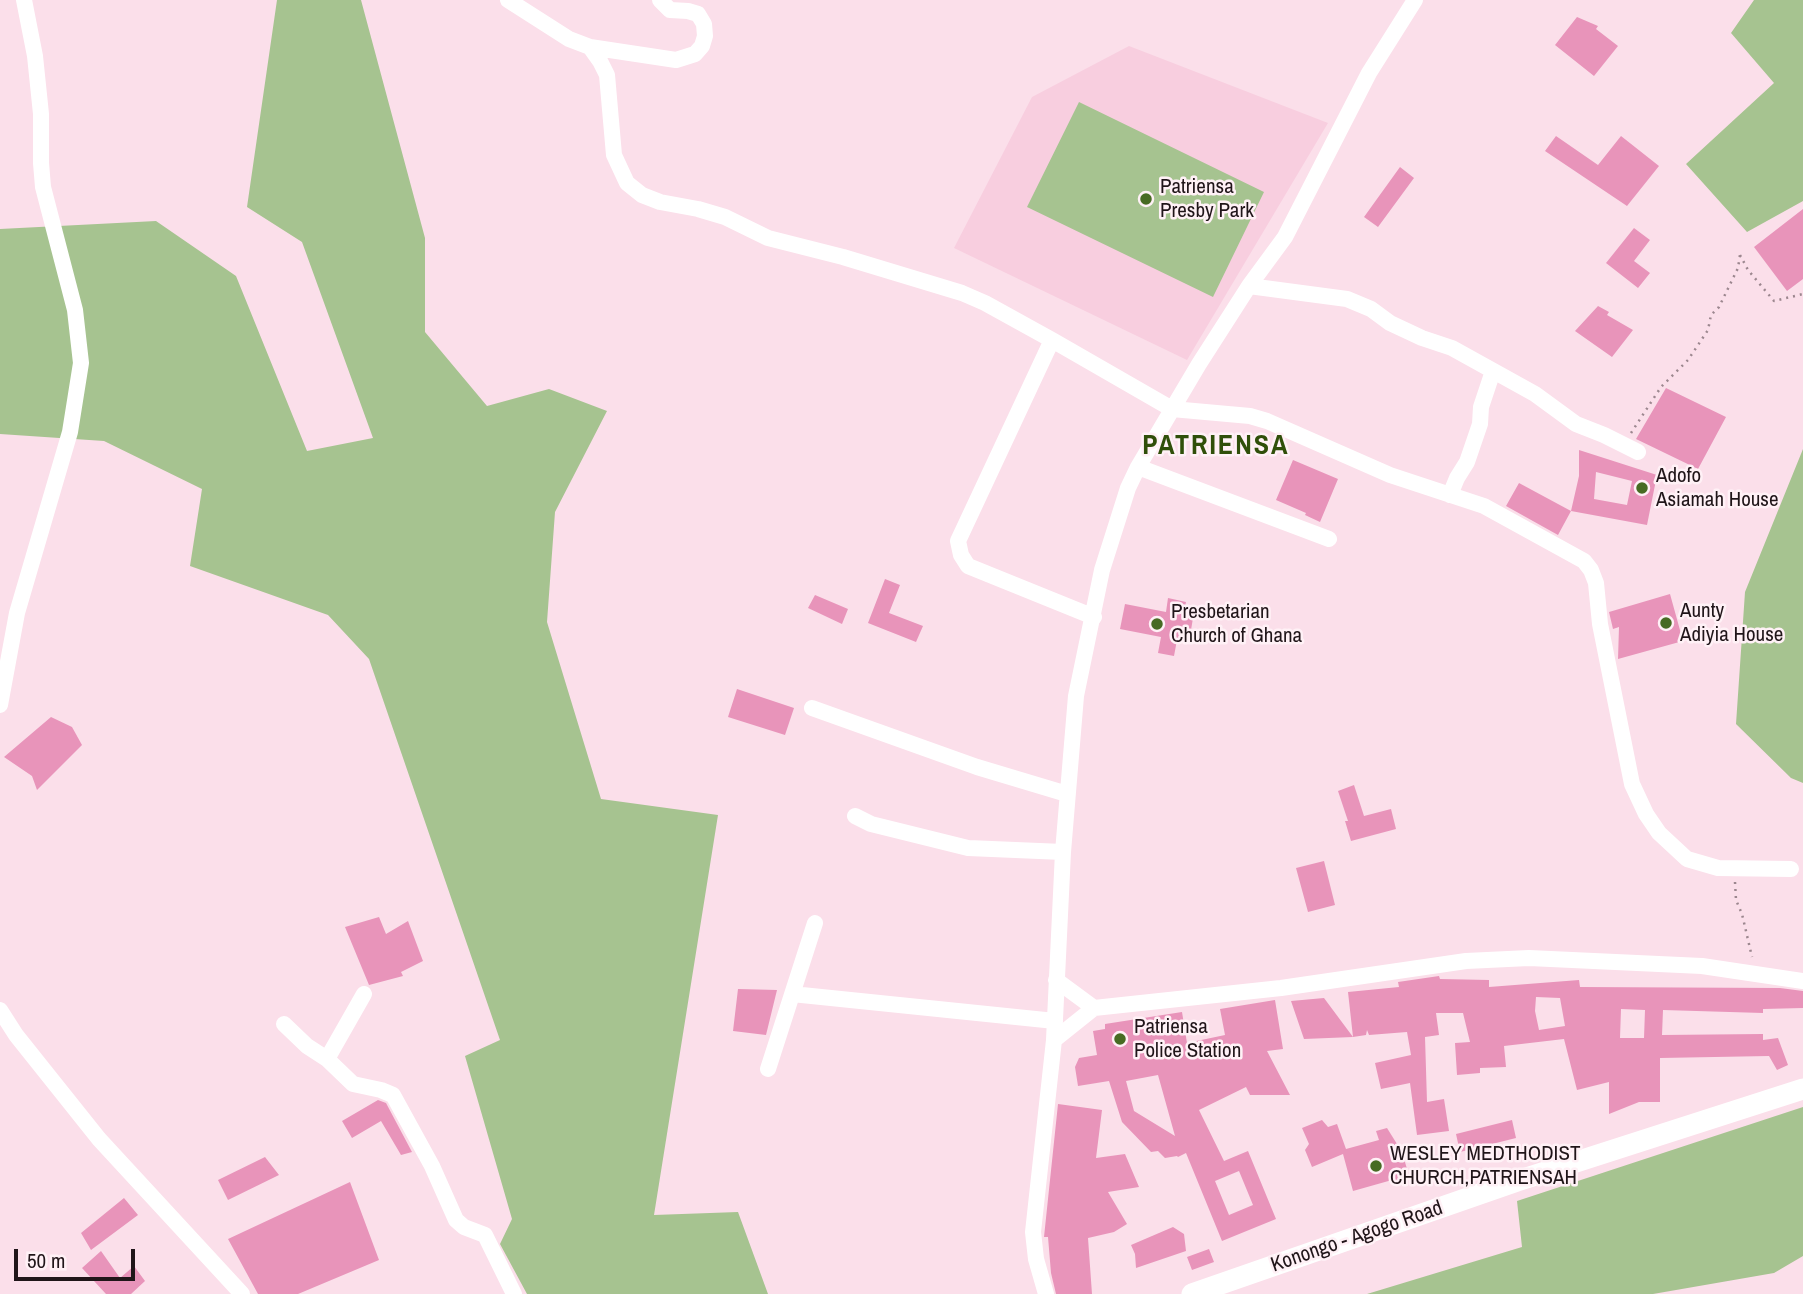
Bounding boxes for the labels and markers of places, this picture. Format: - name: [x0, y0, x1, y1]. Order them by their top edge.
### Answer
- place label: Patriensa Presby Park: [1160, 174, 1254, 224]
- marker: Patriensa Presby Park: [1138, 191, 1154, 207]
- place label: Adofo Asiamah House: [1656, 463, 1779, 513]
- marker: Adofo Asiamah House: [1634, 480, 1650, 496]
- place label: Aunty Adiyia House: [1680, 598, 1783, 648]
- place label: Presbetarian Church of Ghana: [1171, 599, 1302, 649]
- marker: Aunty Adiyia House: [1658, 615, 1674, 631]
- marker: Presbetarian Church of Ghana: [1149, 616, 1165, 632]
- place label: Patriensa Police Station: [1134, 1014, 1241, 1064]
- marker: Patriensa Police Station: [1112, 1031, 1128, 1047]
- place label: WESLEY MEDTHODIST CHURCH,PATRIENSAH: [1390, 1141, 1580, 1191]
- marker: WESLEY MEDTHODIST CHURCH,PATRIENSAH: [1368, 1158, 1384, 1174]

